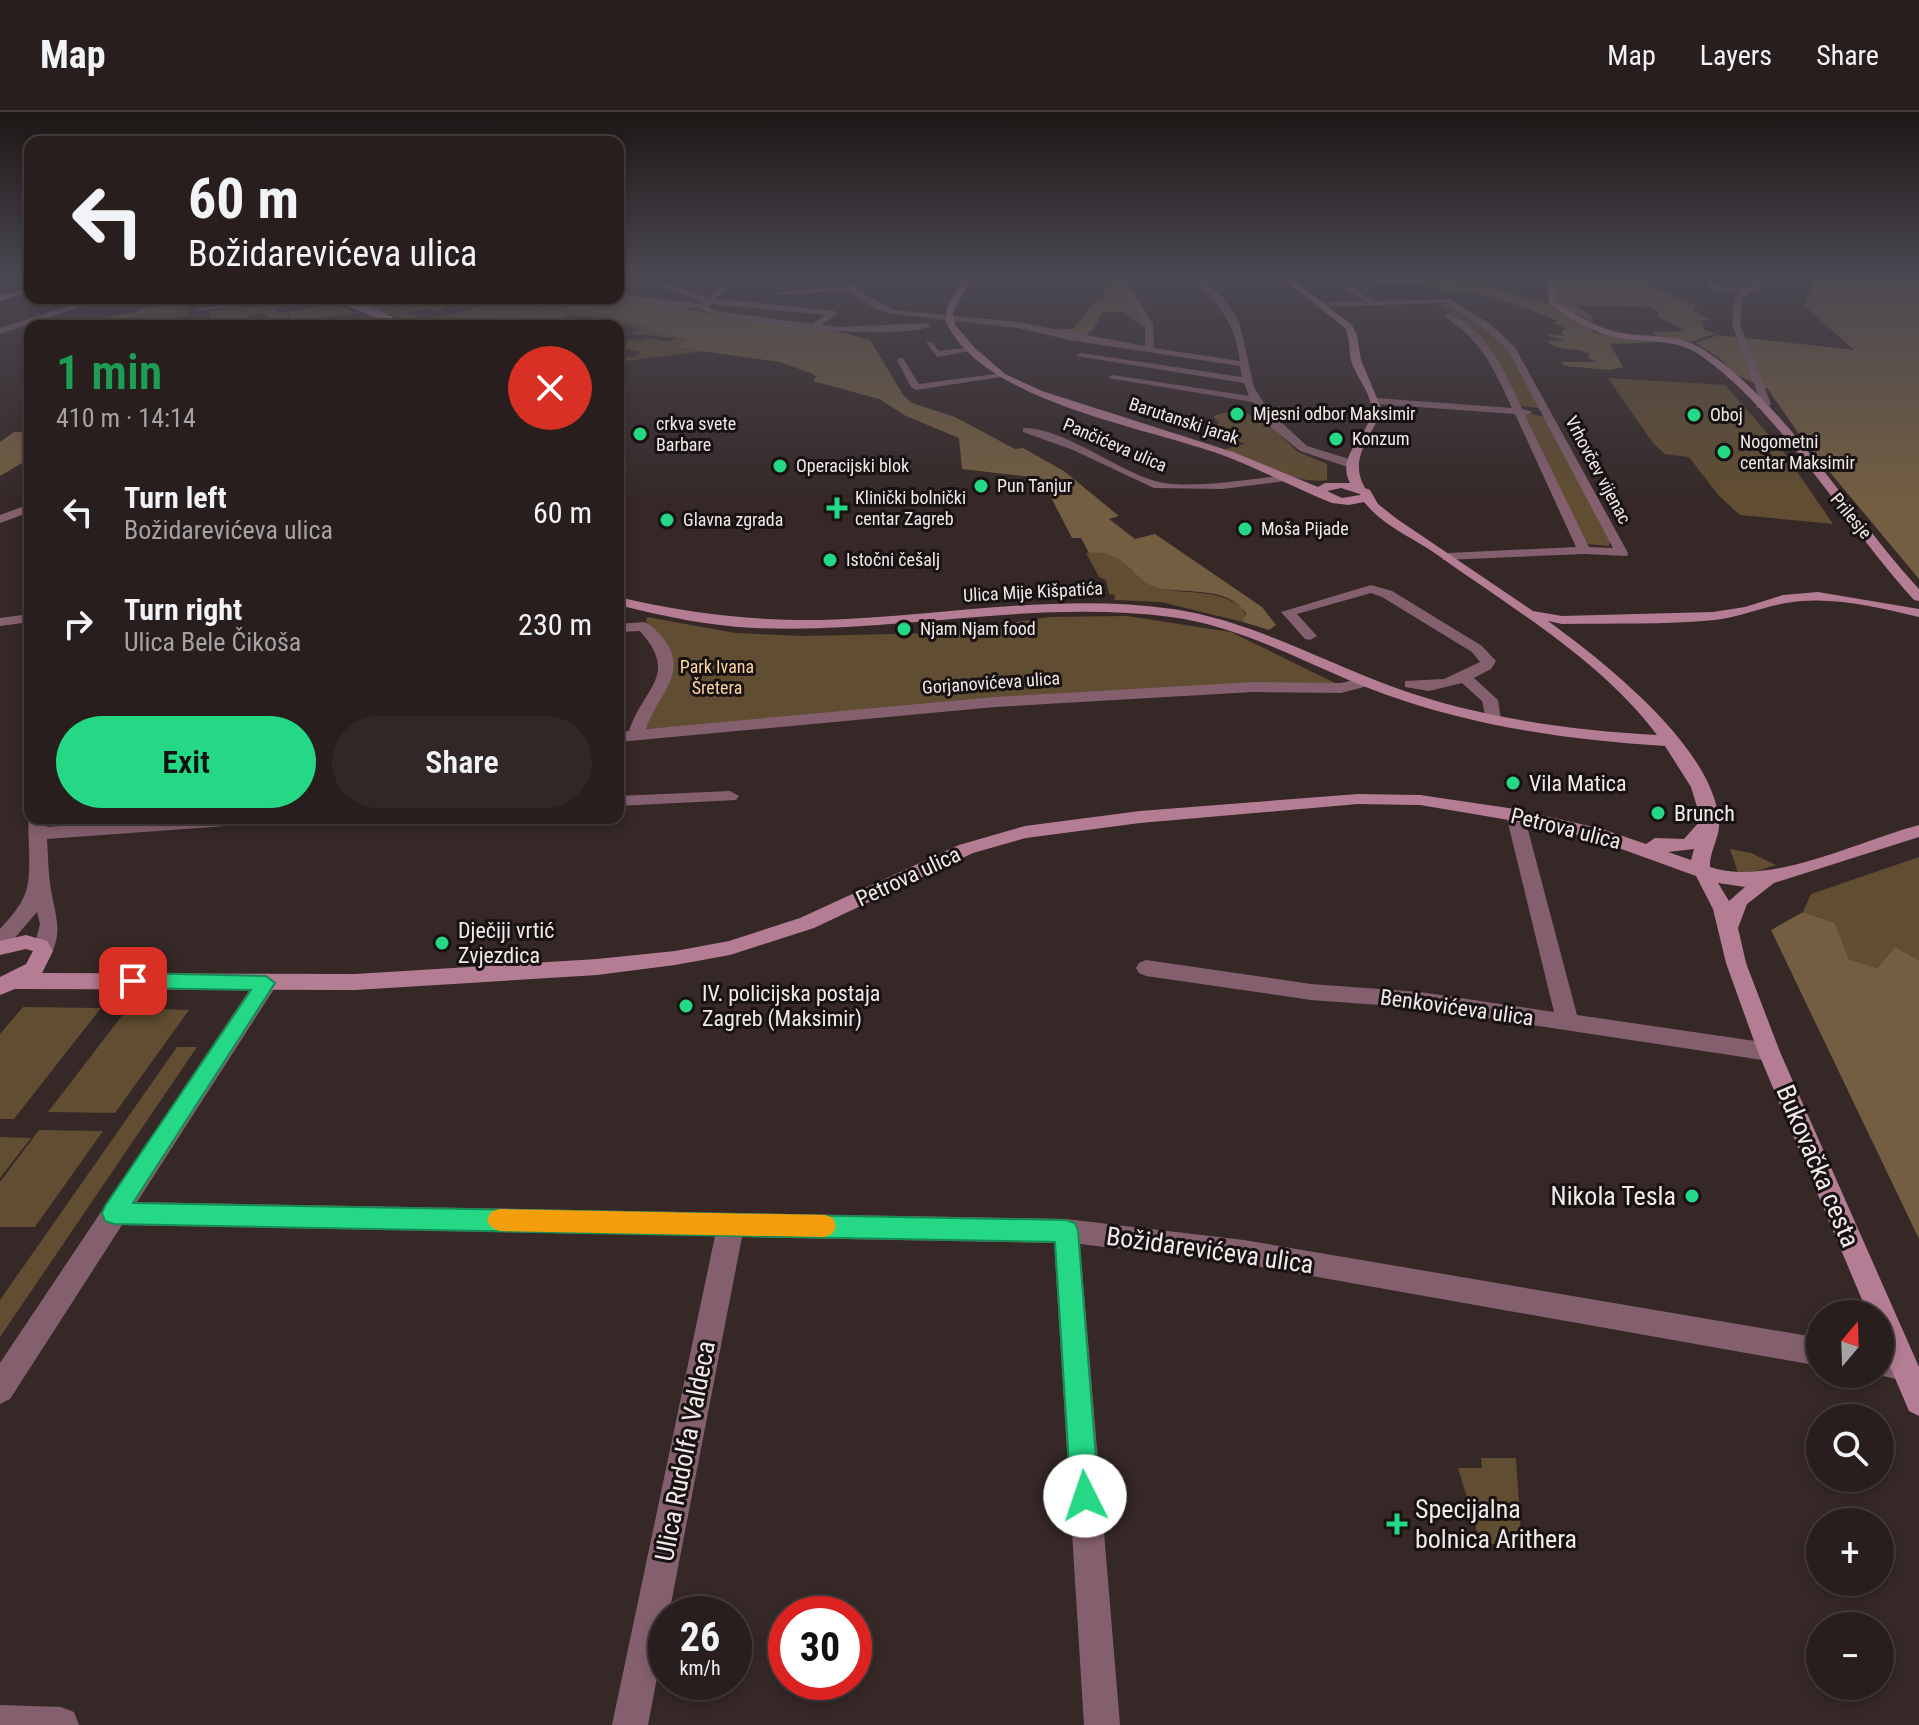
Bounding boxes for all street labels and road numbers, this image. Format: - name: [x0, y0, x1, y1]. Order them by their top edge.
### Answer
- street label: Barutanski jarak: [1126, 393, 1242, 448]
- street label: Vrhovčev vijenac: [1561, 412, 1636, 527]
- street label: Pančićeva ulica: [1060, 413, 1170, 476]
- street label: Prilesje: [1826, 489, 1876, 543]
- street label: Ulica Mije Kišpatića: [963, 577, 1103, 606]
- street label: Gorjanovićeva ulica: [921, 667, 1061, 698]
- street label: Petrova ulica: [1508, 803, 1623, 854]
- street label: Petrova ulica: [852, 841, 964, 912]
- street label: Benkovićeva ulica: [1379, 984, 1535, 1031]
- street label: Bukovačka cesta: [1770, 1080, 1866, 1252]
- street label: Božidarevićeva ulica: [1104, 1221, 1316, 1279]
- street label: Ulica Rudolfa Valdeca: [649, 1338, 721, 1564]

